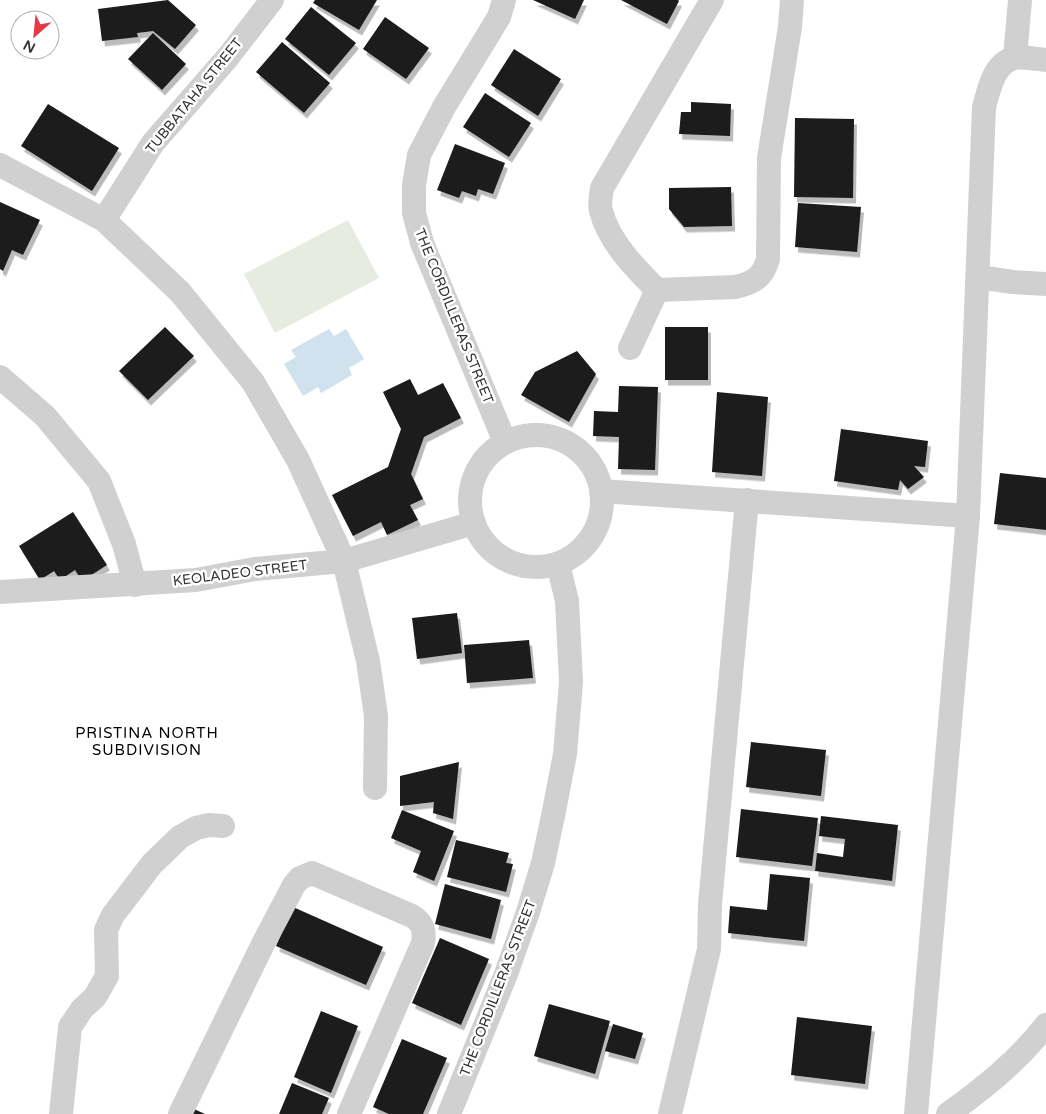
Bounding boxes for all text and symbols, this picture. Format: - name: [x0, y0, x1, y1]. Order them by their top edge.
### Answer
- north arrow: [10, 10, 60, 60]
- street label: TUBBATAHA STREET: [142, 34, 246, 157]
- text: N: [20, 36, 38, 56]
- street label: THE CORDILLERAS STREET: [411, 226, 497, 407]
- street label: KEOLADEO STREET: [172, 556, 309, 590]
- district label: PRISTINA NORTH SUBDIVISION: [75, 724, 219, 759]
- street label: THE CORDILLERAS STREET: [456, 897, 540, 1079]

